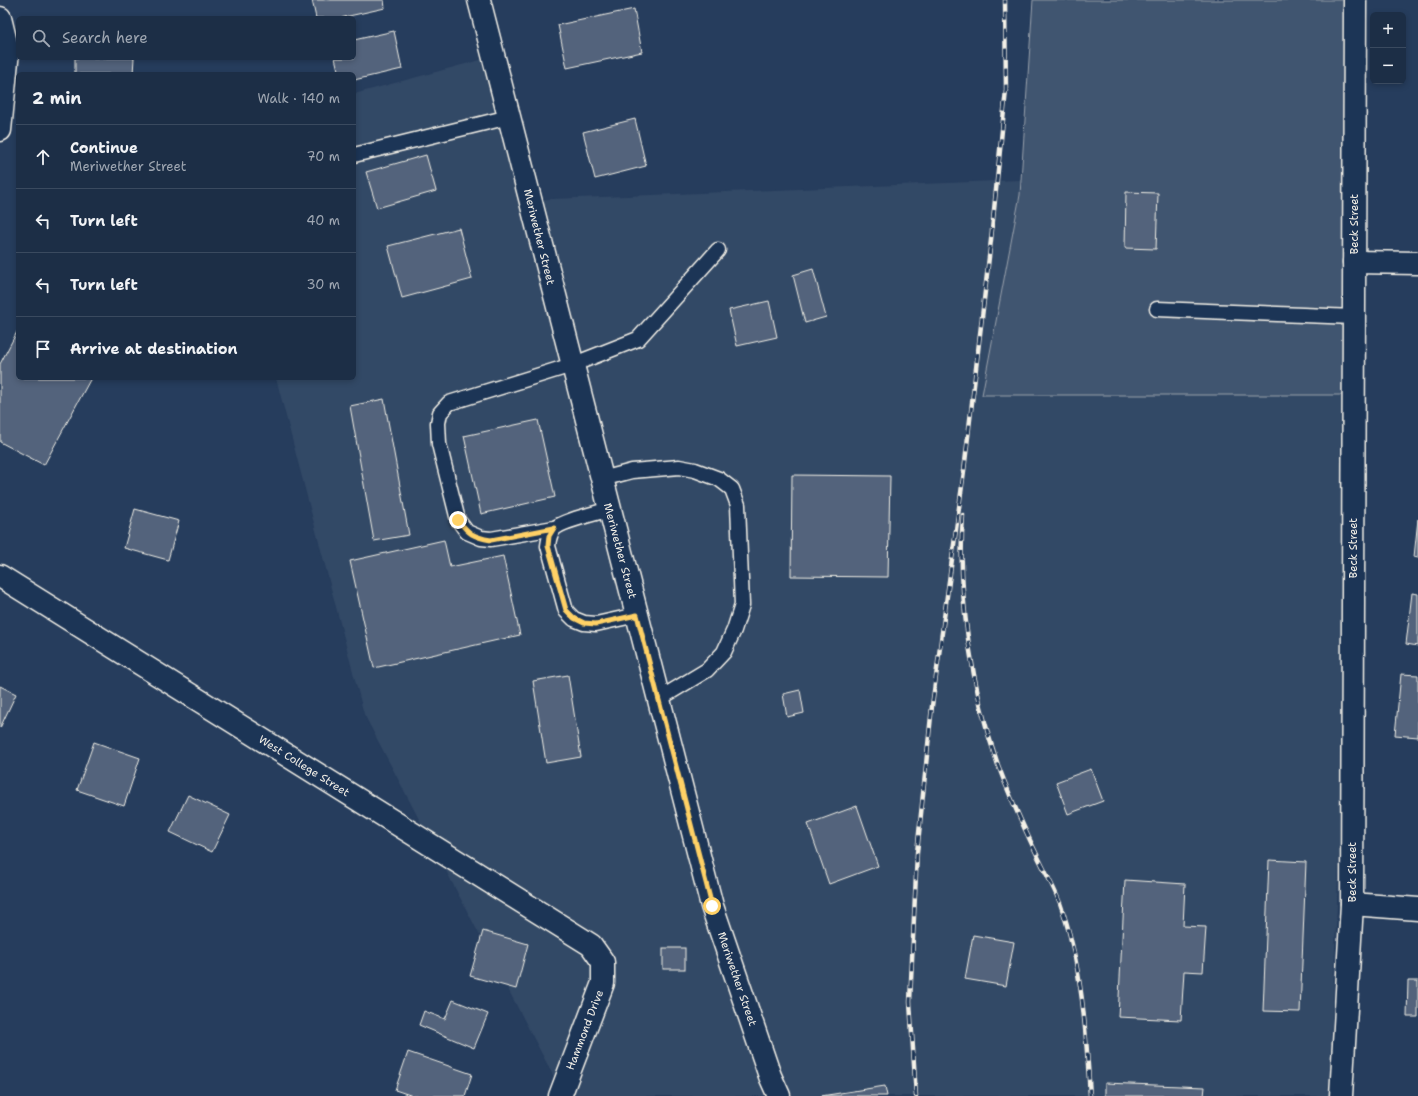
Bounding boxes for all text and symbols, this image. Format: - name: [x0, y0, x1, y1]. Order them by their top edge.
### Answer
- map controls: [1370, 12, 1406, 84]
- button: +: [1370, 12, 1406, 48]
- search box: [16, 16, 356, 60]
- icon: search: [30, 27, 52, 49]
- text: Search here: [62, 28, 148, 48]
- button: −: [1370, 48, 1406, 84]
- text: 2 min: [32, 87, 82, 109]
- text: Walk · 140 m: [257, 90, 340, 107]
- text: Continue: [70, 138, 138, 158]
- icon: ahead: [32, 146, 54, 168]
- text: 70 m: [306, 148, 340, 165]
- text: Meriwether Street: [70, 158, 187, 175]
- street label: Meriwether Street: [520, 187, 558, 287]
- street label: Beck Street: [1347, 194, 1362, 254]
- icon: left: [32, 210, 54, 232]
- text: Turn left: [70, 211, 138, 231]
- text: 40 m: [306, 212, 340, 229]
- icon: left: [32, 274, 54, 296]
- text: Turn left: [70, 275, 138, 295]
- text: 30 m: [306, 276, 340, 293]
- icon: arrive: [32, 338, 54, 360]
- text: Arrive at destination: [70, 339, 238, 359]
- street label: Meriwether Street: [600, 501, 640, 601]
- route end: [449, 511, 467, 529]
- street label: Beck Street: [1346, 518, 1361, 578]
- street label: West College Street: [256, 732, 353, 800]
- street label: Beck Street: [1345, 842, 1360, 902]
- route start: [703, 897, 721, 915]
- street label: Meriwether Street: [714, 930, 760, 1028]
- street label: Hammond Drive: [563, 988, 607, 1072]

